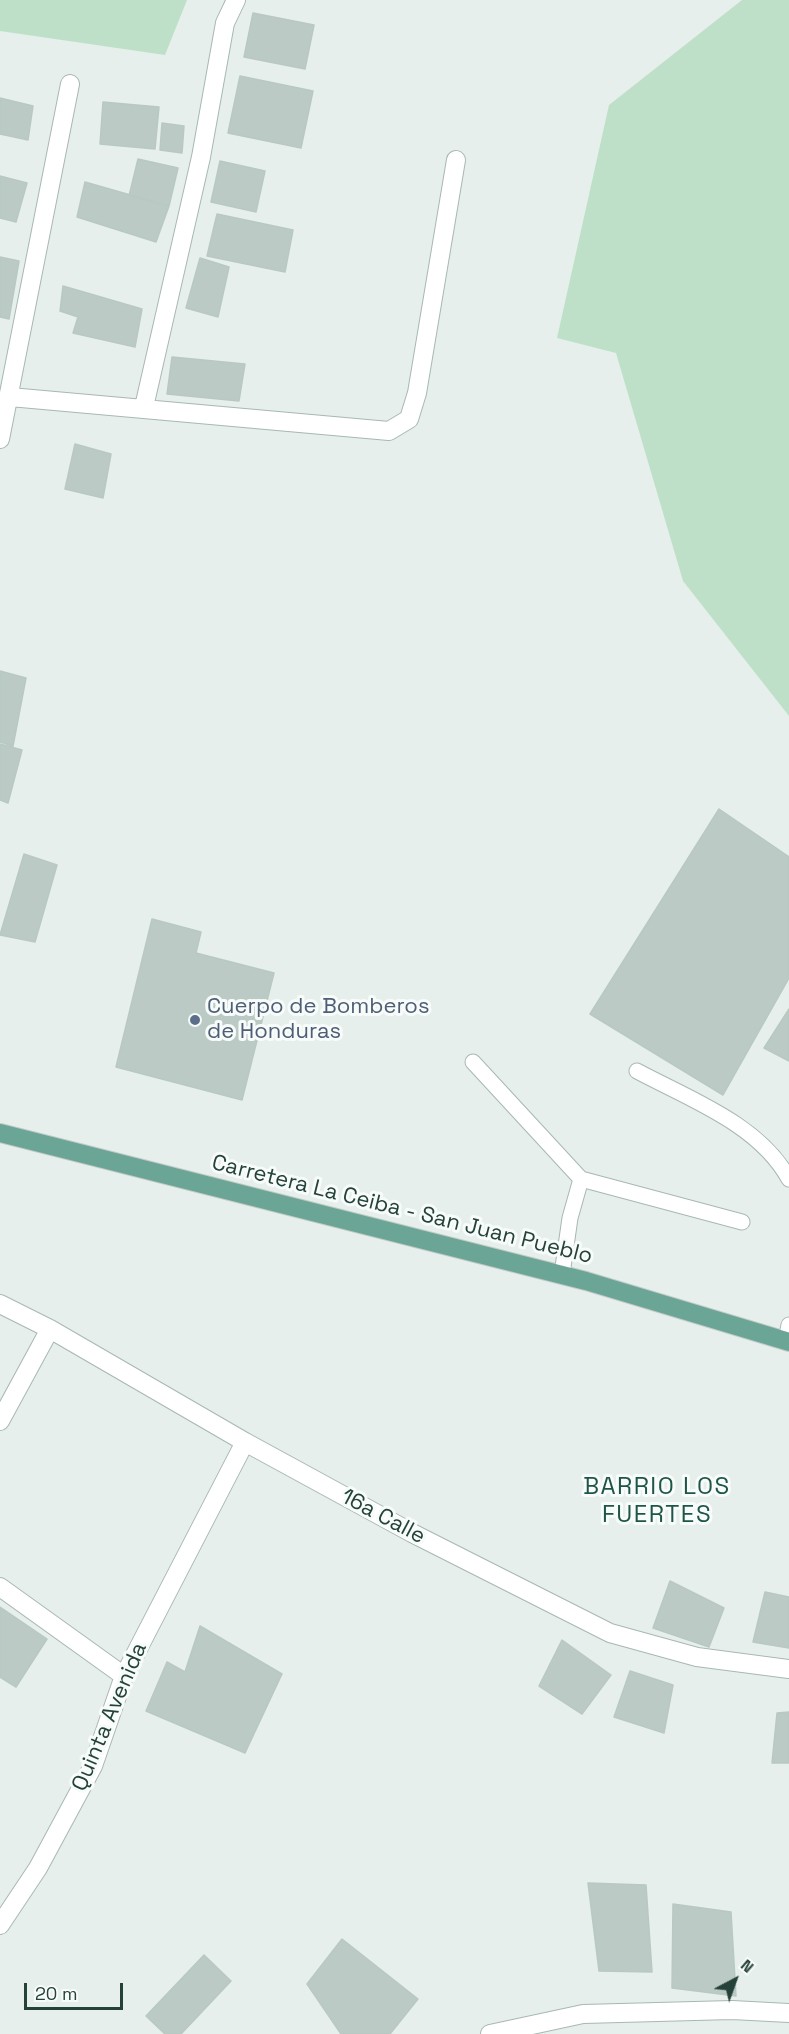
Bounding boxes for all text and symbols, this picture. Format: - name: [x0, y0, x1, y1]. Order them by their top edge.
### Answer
- place label: Cuerpo de Bomberos de Honduras: [207, 994, 430, 1046]
- marker: Cuerpo de Bomberos de Honduras: [188, 1013, 202, 1027]
- street label: Carretera La Ceiba - San Juan Pueblo: [209, 1150, 595, 1270]
- district label: BARRIO LOS FUERTES: [583, 1473, 731, 1529]
- street label: 16a Calle: [336, 1484, 430, 1550]
- street label: Quinta Avenida: [67, 1639, 153, 1795]
- north arrow: [705, 1950, 765, 2010]
- text: N: [736, 1955, 758, 1977]
- scale bar: [27, 1971, 126, 2009]
- text: 20 m: [35, 1982, 78, 2005]

